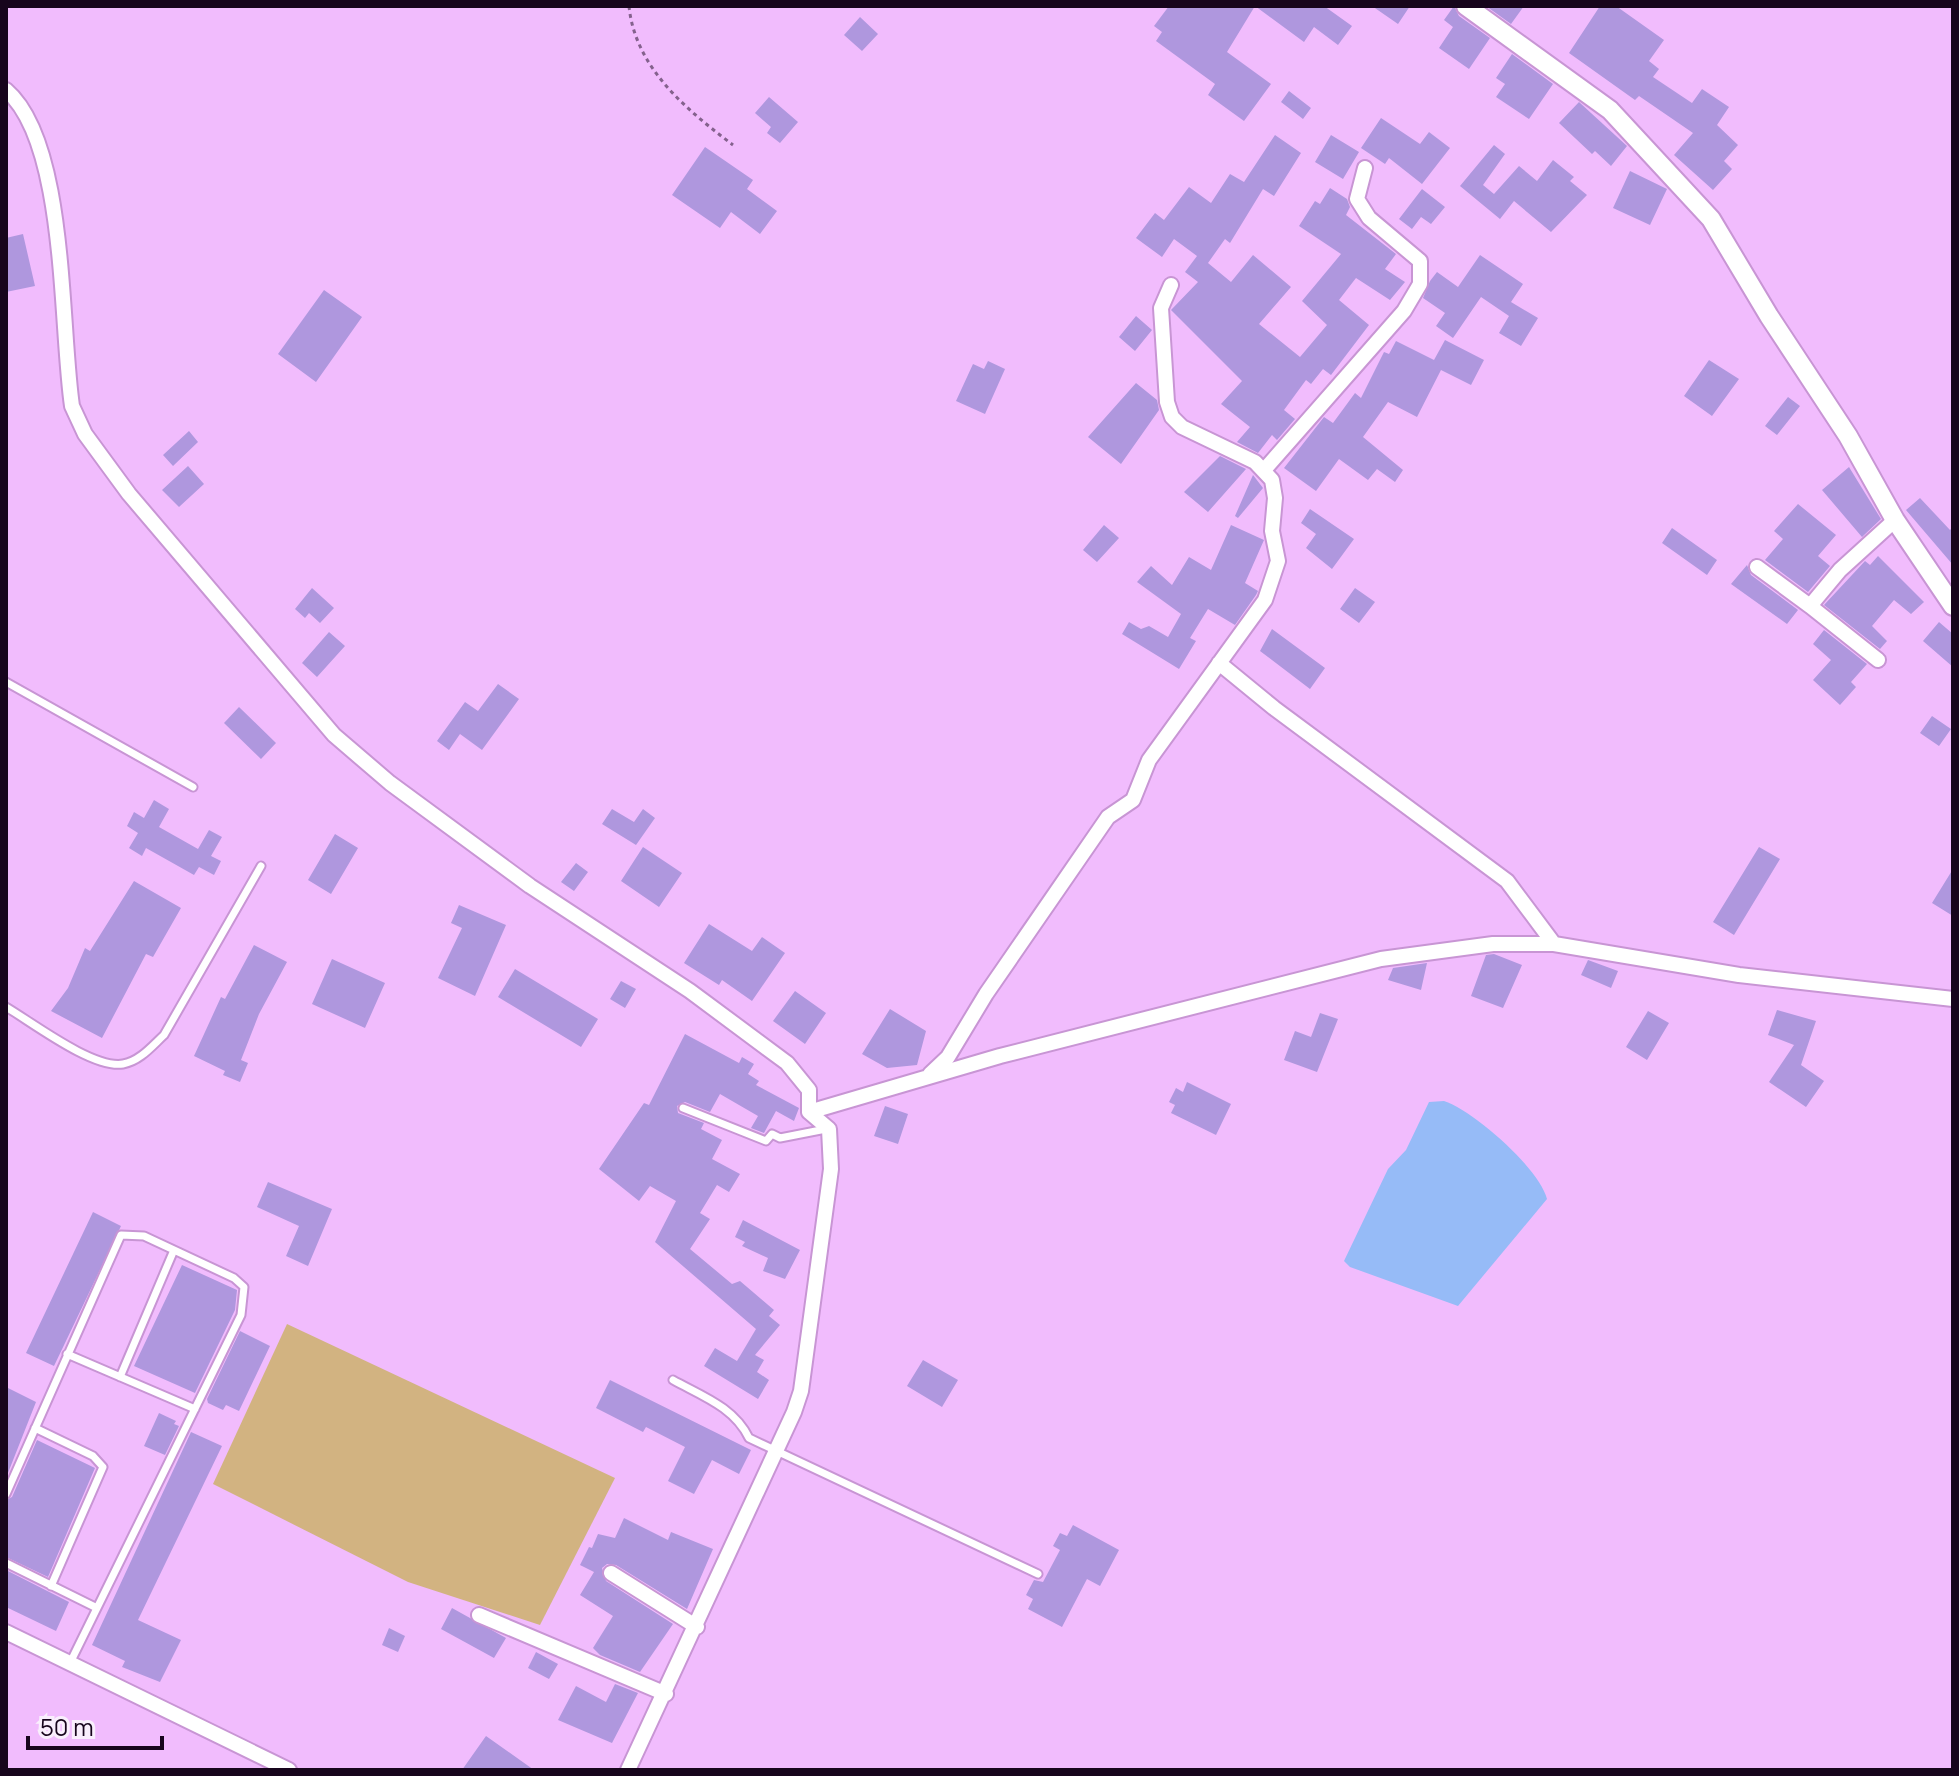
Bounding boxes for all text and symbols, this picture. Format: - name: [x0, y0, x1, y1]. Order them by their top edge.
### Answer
- scale bar: [28, 1700, 162, 1750]
- text: 50 m: [40, 1710, 94, 1743]

